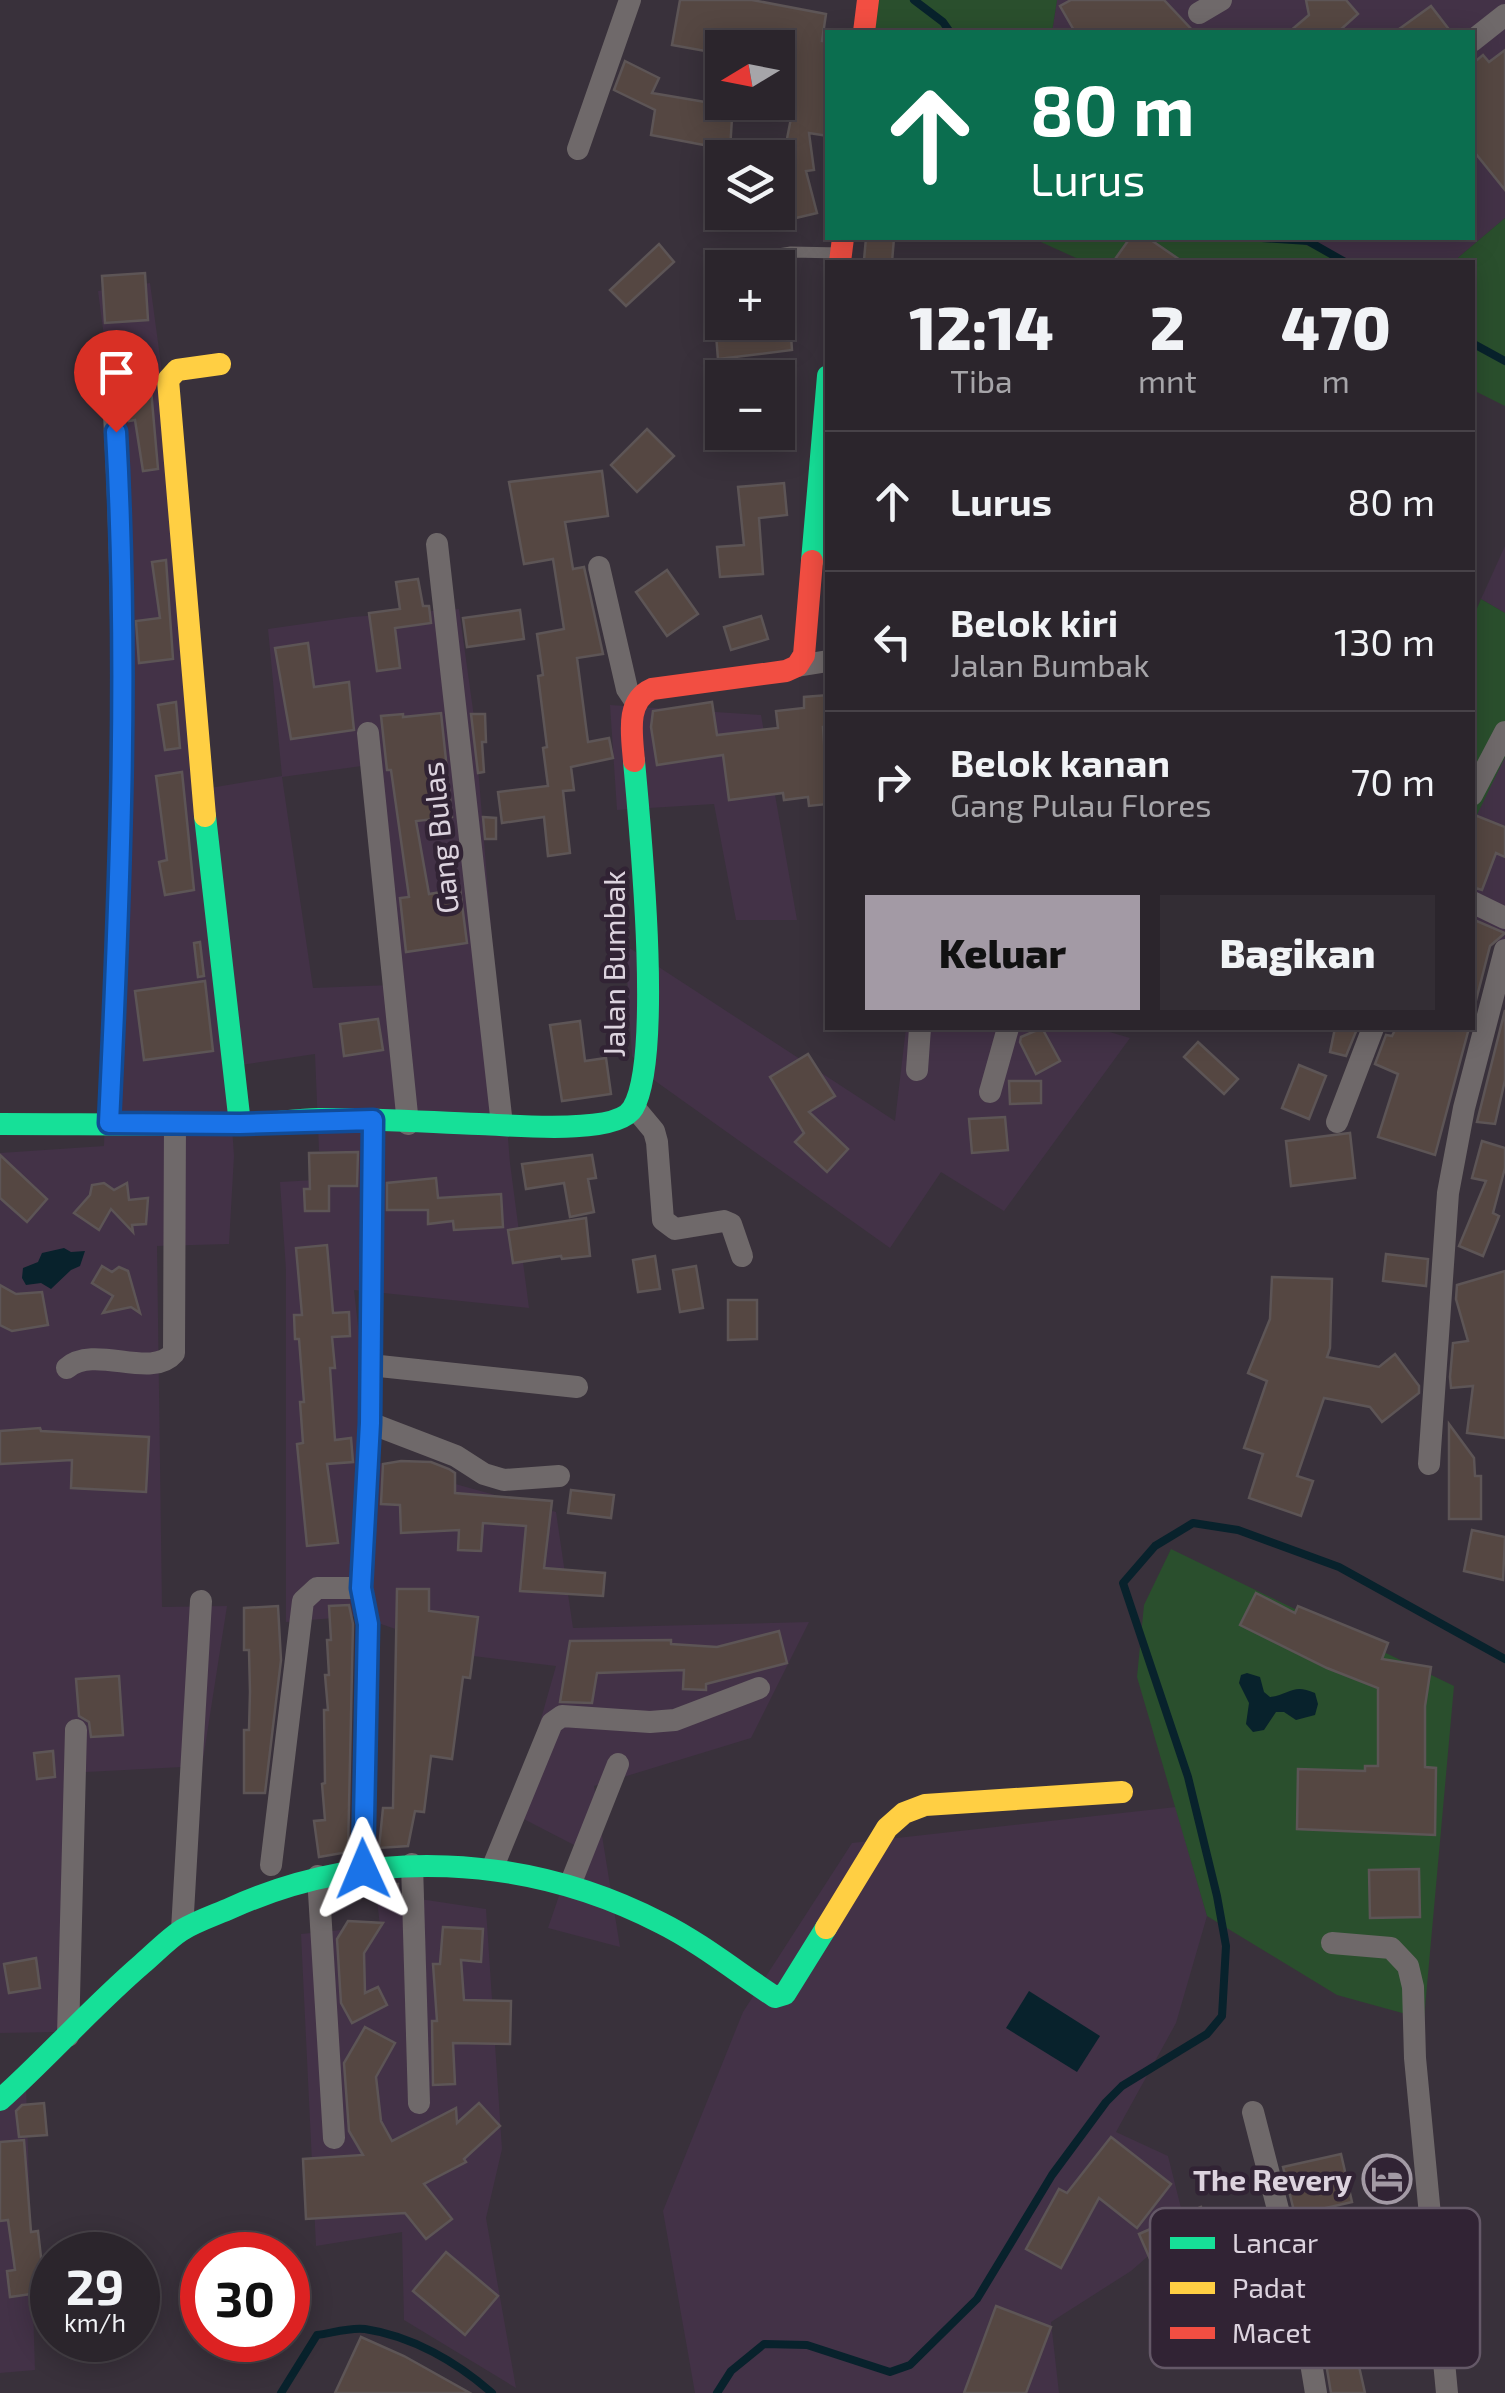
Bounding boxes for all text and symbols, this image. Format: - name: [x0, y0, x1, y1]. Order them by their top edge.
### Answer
- north arrow: [705, 30, 795, 120]
- map controls: [705, 30, 795, 450]
- text: 80 m: [1030, 66, 1195, 150]
- icon: ahead: [865, 70, 995, 200]
- button: layers: [705, 140, 795, 230]
- text: Lurus: [1030, 151, 1145, 205]
- button: +: [705, 250, 795, 340]
- text: 12:14: [909, 290, 1054, 362]
- text: 2: [1150, 290, 1185, 362]
- text: 470: [1281, 290, 1391, 362]
- pin: [74, 330, 159, 433]
- icon: arrive: [89, 345, 144, 400]
- button: −: [705, 360, 795, 450]
- text: Tiba: [950, 361, 1013, 399]
- text: mnt: [1138, 361, 1197, 399]
- text: m: [1322, 361, 1350, 399]
- icon: ahead: [865, 474, 920, 529]
- text: Lurus: [950, 478, 1052, 524]
- text: 80 m: [1347, 478, 1435, 524]
- text: Belok kiri: [950, 599, 1118, 645]
- icon: left: [865, 614, 920, 669]
- text: 130 m: [1334, 618, 1435, 664]
- text: Jalan Bumbak: [950, 645, 1149, 683]
- text: Belok kanan: [950, 739, 1170, 785]
- icon: right: [865, 754, 920, 809]
- text: 70 m: [1351, 758, 1435, 804]
- street label: Gang Bulas: [413, 760, 465, 916]
- text: Gang Pulau Flores: [950, 785, 1212, 823]
- street label: Jalan Bumbak: [595, 871, 631, 1058]
- button: Keluar: [865, 895, 1140, 1010]
- button: Bagikan: [1160, 895, 1435, 1010]
- position arrow: [311, 1817, 415, 1921]
- hotel icon: The Revery: [1361, 2153, 1413, 2205]
- place label: The Revery: [1193, 2161, 1352, 2198]
- legend: [1150, 2208, 1480, 2368]
- text: Lancar: [1232, 2225, 1318, 2259]
- speed limit sign: 30: [180, 2232, 310, 2362]
- text: 29: [66, 2255, 124, 2315]
- text: Padat: [1232, 2270, 1306, 2304]
- text: km/h: [64, 2307, 126, 2337]
- text: Macet: [1232, 2315, 1311, 2349]

